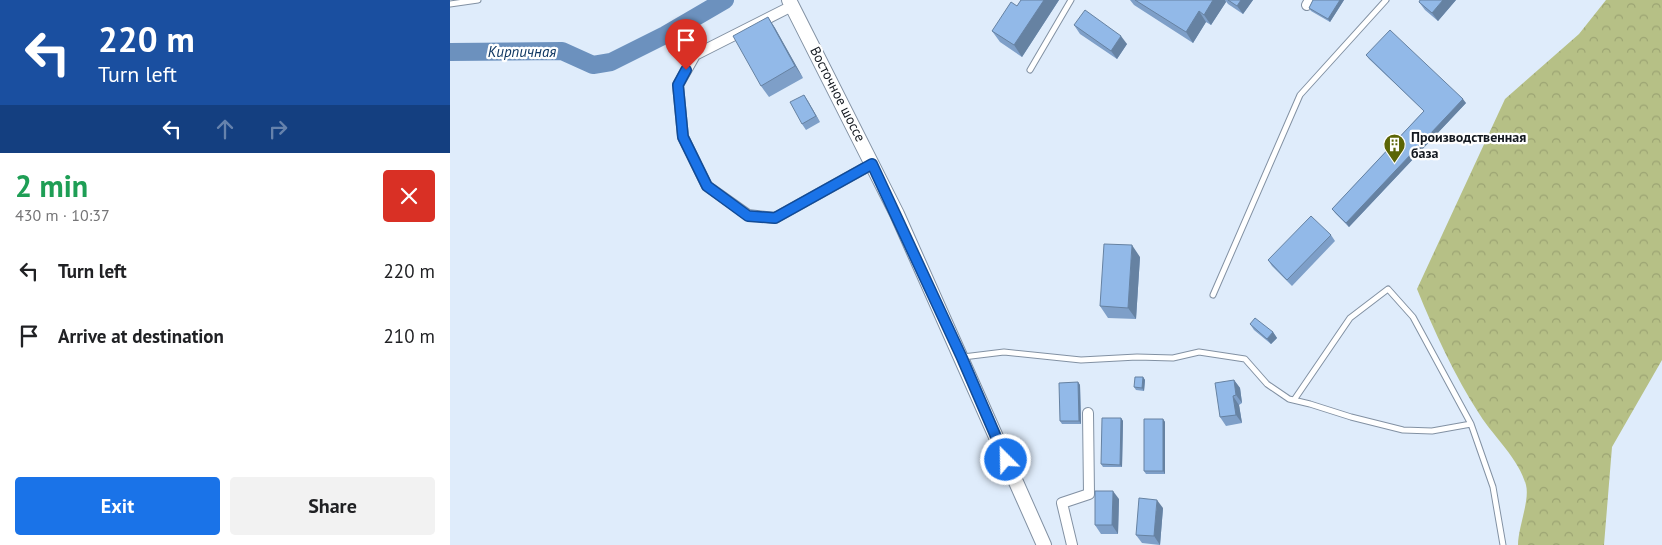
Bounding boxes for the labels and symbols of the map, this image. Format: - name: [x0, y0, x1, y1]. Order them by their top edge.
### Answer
- pin: [665, 19, 707, 70]
- water label: Кирпичная: [488, 42, 556, 61]
- street label: Восточное шоссе: [806, 43, 870, 145]
- place label: Производственная база: [1411, 128, 1526, 162]
- building icon: Производственная база: [1383, 133, 1407, 164]
- position arrow: [979, 433, 1031, 485]

